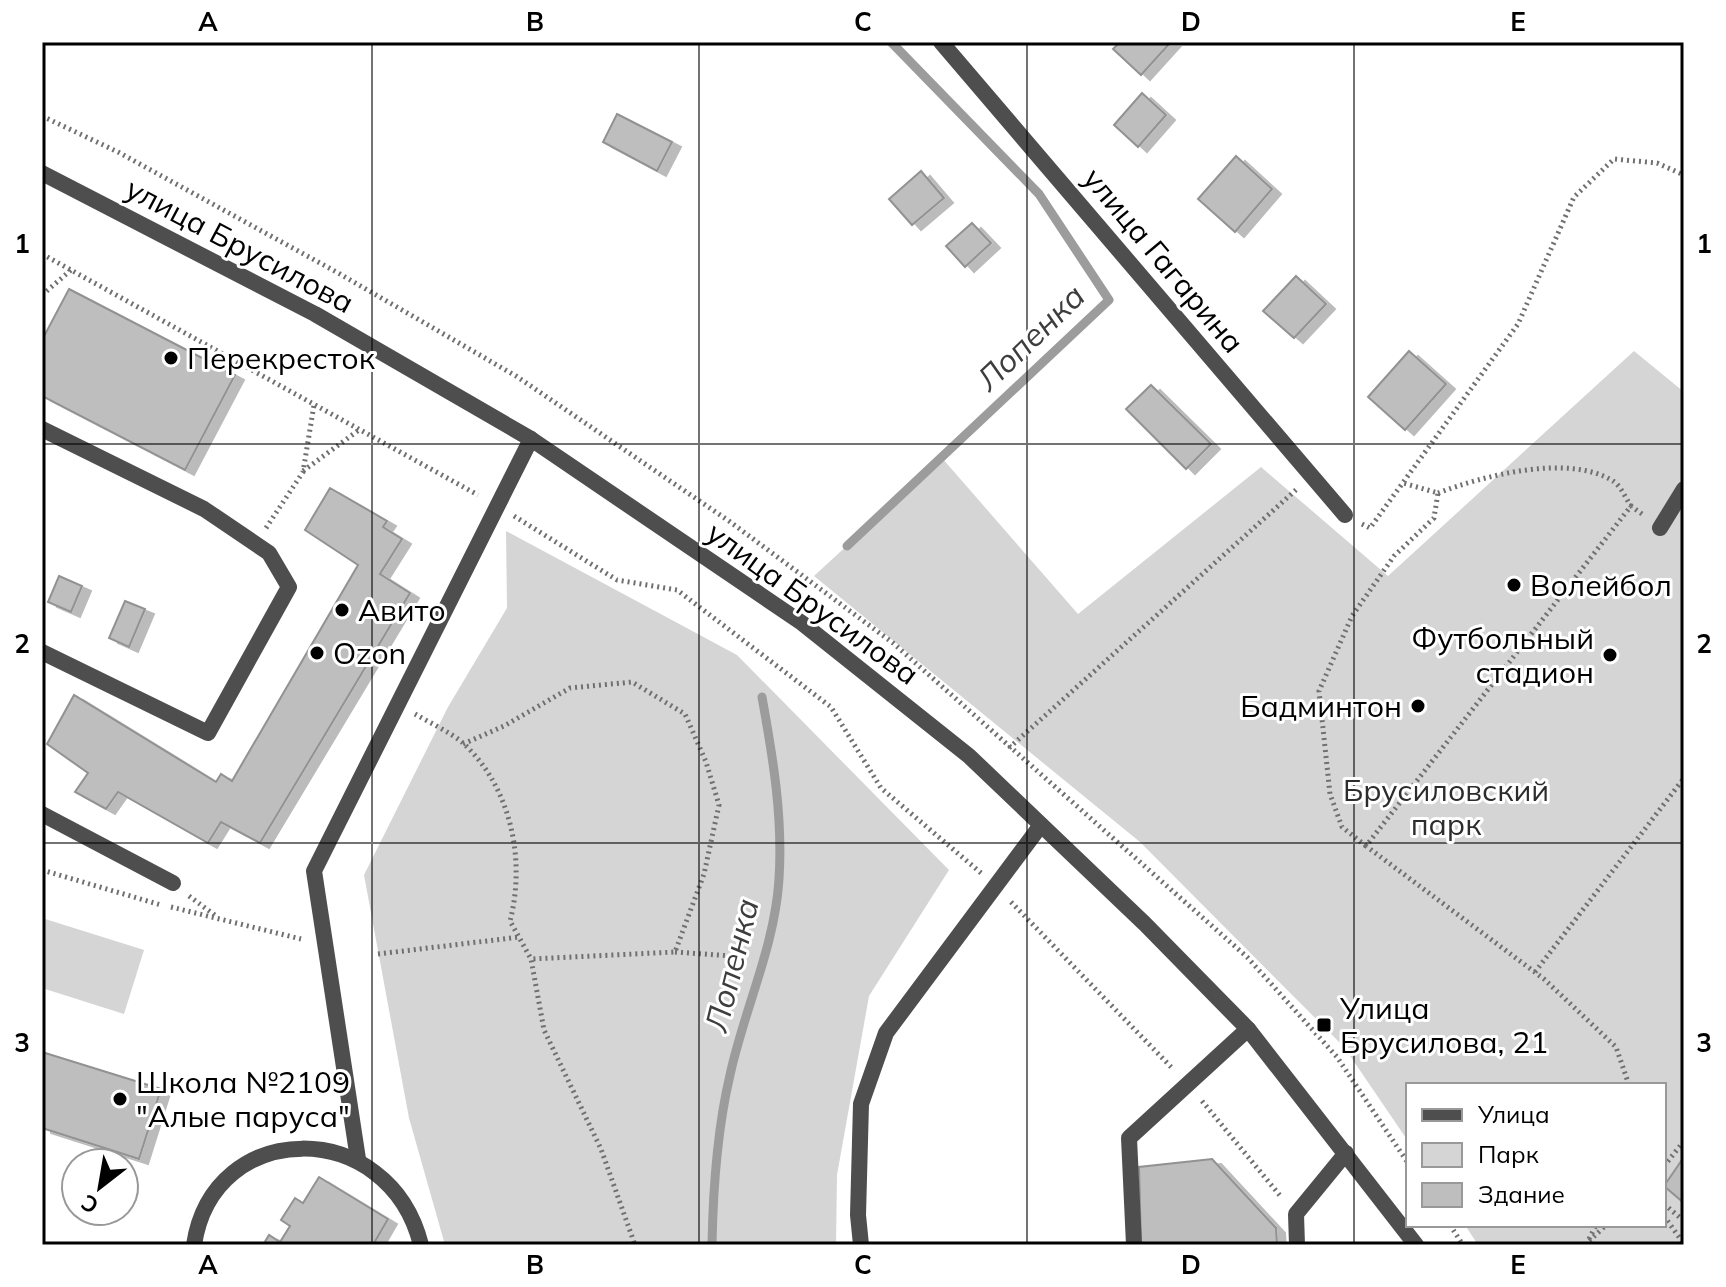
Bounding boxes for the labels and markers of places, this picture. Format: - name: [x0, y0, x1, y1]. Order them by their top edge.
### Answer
- place label: Перекресток: [187, 339, 376, 377]
- marker: Перекресток: [162, 349, 180, 367]
- place label: Волейбол: [1530, 566, 1672, 604]
- marker: Волейбол: [1505, 576, 1523, 594]
- place label: Авито: [358, 591, 446, 629]
- marker: Авито: [333, 601, 351, 619]
- place label: Футбольный стадион: [1411, 619, 1594, 691]
- place label: Ozon: [333, 634, 406, 672]
- marker: Ozon: [308, 644, 326, 662]
- marker: Футбольный стадион: [1601, 646, 1619, 664]
- place label: Бадминтон: [1240, 687, 1402, 725]
- marker: Бадминтон: [1409, 697, 1427, 715]
- place label: Улица Брусилова, 21: [1339, 989, 1548, 1061]
- marker: Улица Брусилова, 21: [1315, 1016, 1333, 1034]
- place label: Школа №2109 "Алые паруса": [136, 1063, 350, 1135]
- marker: Школа №2109 "Алые паруса": [111, 1090, 129, 1108]

